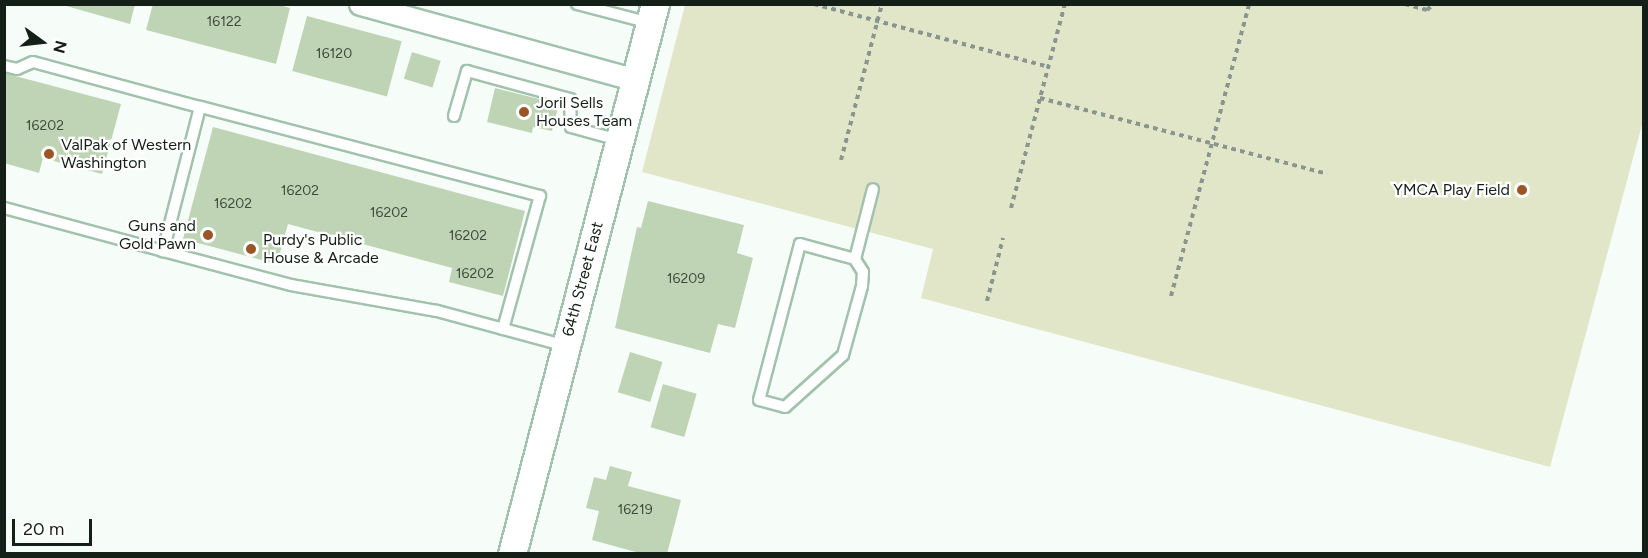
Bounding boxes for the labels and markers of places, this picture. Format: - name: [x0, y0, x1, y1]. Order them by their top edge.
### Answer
- place label: Joril Sells Houses Team: [536, 93, 632, 131]
- marker: Joril Sells Houses Team: [517, 105, 531, 119]
- place label: ValPak of Western Washington: [61, 135, 191, 173]
- marker: ValPak of Western Washington: [42, 147, 56, 161]
- place label: YMCA Play Field: [1393, 180, 1510, 200]
- marker: YMCA Play Field: [1515, 183, 1529, 197]
- place label: Guns and Gold Pawn: [119, 216, 196, 254]
- marker: Guns and Gold Pawn: [201, 228, 215, 242]
- place label: Purdy's Public House & Arcade: [263, 230, 379, 268]
- marker: Purdy's Public House & Arcade: [244, 242, 258, 256]

